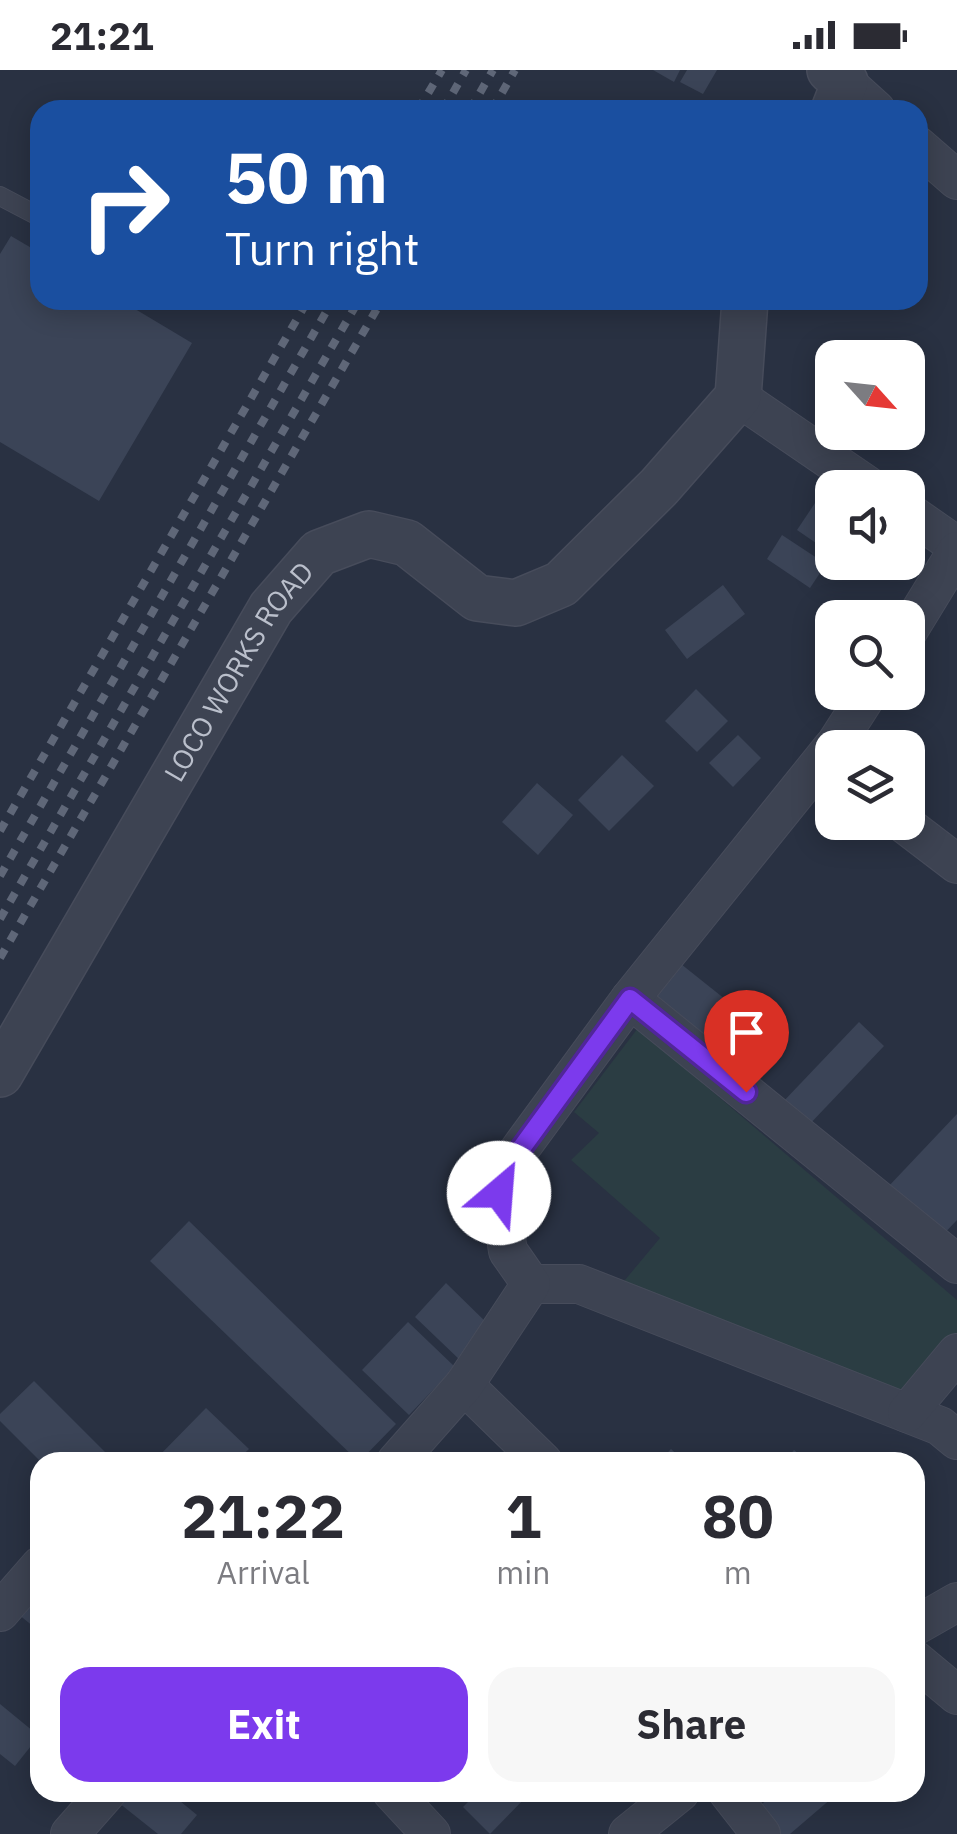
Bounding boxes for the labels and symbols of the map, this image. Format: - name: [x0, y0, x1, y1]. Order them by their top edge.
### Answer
- north arrow: [815, 340, 925, 450]
- street label: LOCO WORKS ROAD: [155, 554, 321, 788]
- pin: [704, 990, 789, 1093]
- position arrow: [447, 1141, 551, 1245]

